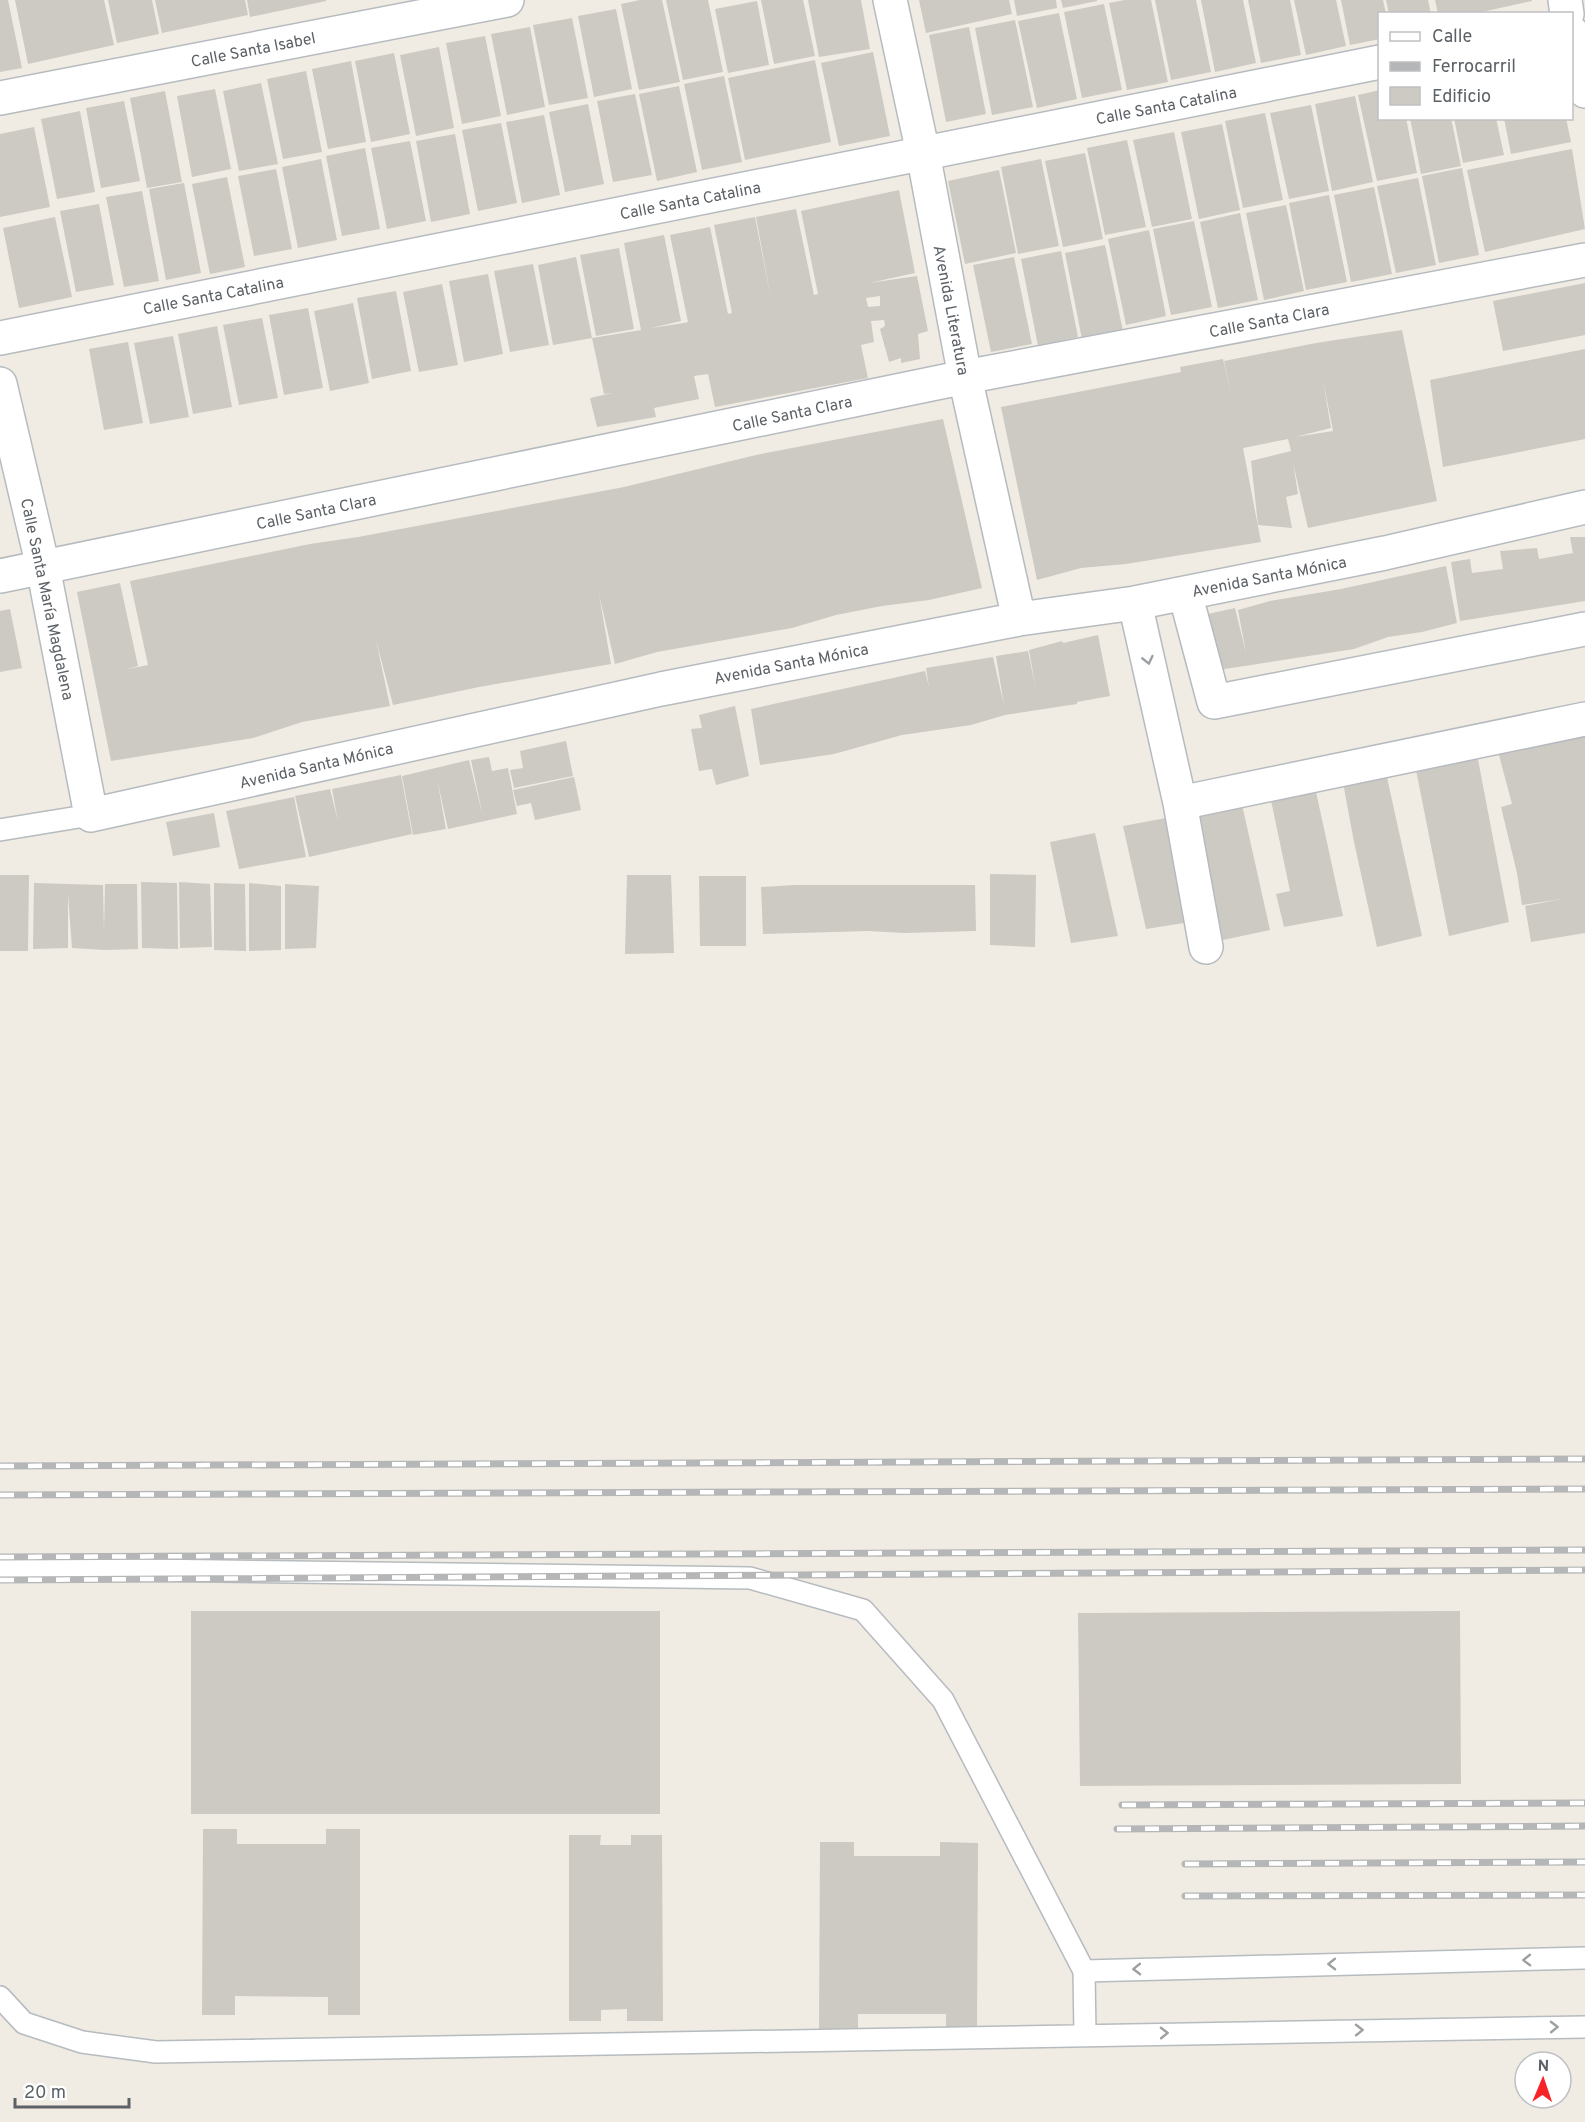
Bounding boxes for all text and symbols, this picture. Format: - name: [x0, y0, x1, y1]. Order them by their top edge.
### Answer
- legend: [1378, 12, 1573, 120]
- text: Calle: [1432, 26, 1472, 49]
- street label: Calle Santa Isabel: [189, 29, 317, 73]
- text: Ferrocarril: [1432, 56, 1516, 79]
- street label: Calle Santa Catalina: [1094, 83, 1239, 130]
- text: Edificio: [1432, 86, 1491, 109]
- street label: Calle Santa Catalina: [618, 178, 763, 225]
- street label: Avenida Literatura: [928, 244, 972, 377]
- street label: Calle Santa Catalina: [141, 273, 286, 320]
- street label: Calle Santa Clara: [1208, 301, 1331, 343]
- street label: Calle Santa Clara: [731, 392, 854, 437]
- street label: Calle Santa Clara: [255, 490, 378, 535]
- street label: Calle Santa María Magdalena: [15, 497, 77, 702]
- street label: Avenida Santa Mónica: [1190, 553, 1349, 603]
- street label: Avenida Santa Mónica: [712, 640, 871, 690]
- one-way arrow: [1141, 655, 1154, 665]
- street label: Avenida Santa Mónica: [238, 740, 395, 794]
- one-way arrow: [1522, 1953, 1531, 1966]
- one-way arrow: [1327, 1958, 1336, 1971]
- one-way arrow: [1132, 1963, 1141, 1976]
- one-way arrow: [1549, 2021, 1558, 2034]
- one-way arrow: [1354, 2024, 1363, 2036]
- one-way arrow: [1159, 2027, 1168, 2039]
- north arrow: [1513, 2050, 1573, 2110]
- text: N: [1537, 2057, 1550, 2077]
- scale bar: [15, 2071, 129, 2109]
- text: 20 m: [24, 2082, 66, 2105]

